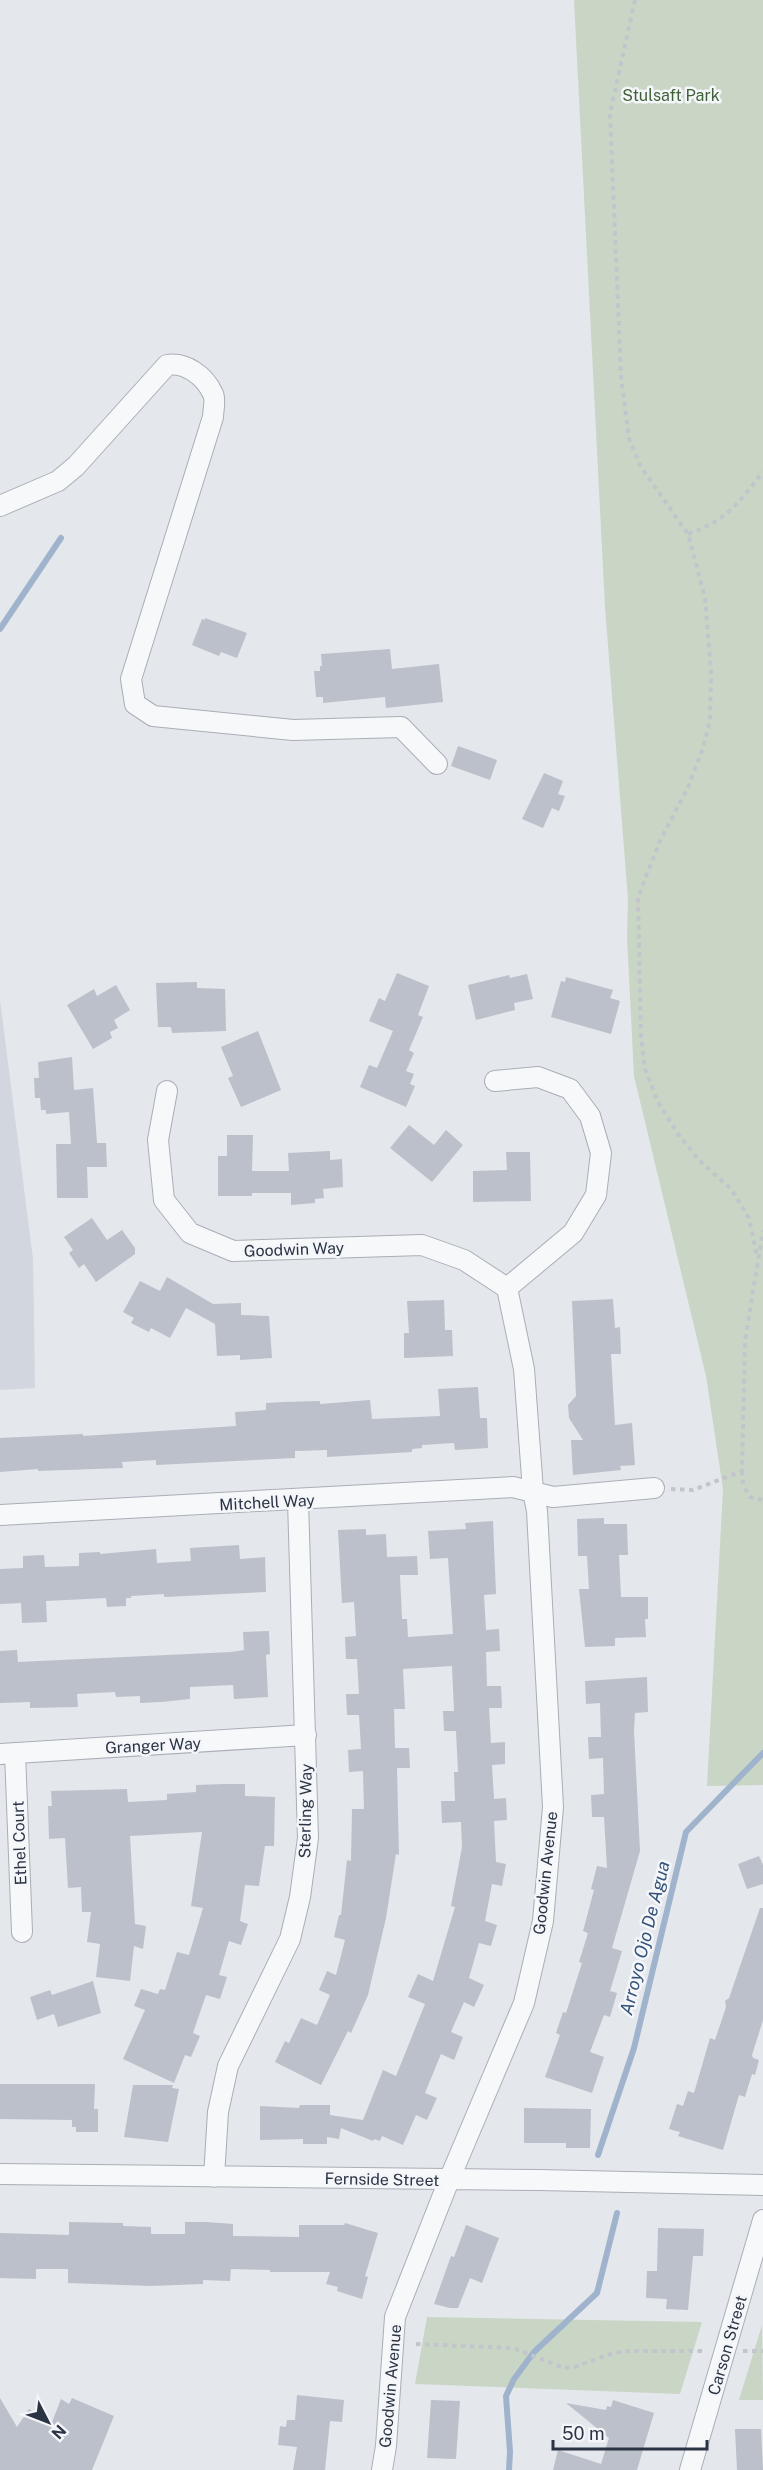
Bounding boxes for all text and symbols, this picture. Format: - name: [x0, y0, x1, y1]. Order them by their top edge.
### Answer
- park label: Stulsaft Park: [622, 86, 720, 105]
- street label: Goodwin Way: [244, 1238, 345, 1261]
- street label: Mitchell Way: [219, 1490, 316, 1514]
- street label: Granger Way: [105, 1733, 202, 1757]
- street label: Sterling Way: [295, 1763, 316, 1859]
- street label: Ethel Court: [9, 1800, 30, 1885]
- street label: Goodwin Avenue: [530, 1810, 561, 1936]
- water label: Arroyo Ojo De Agua: [615, 1859, 674, 2017]
- street label: Fernside Street: [324, 2169, 440, 2190]
- street label: Carson Street: [704, 2293, 751, 2397]
- street label: Goodwin Avenue: [376, 2323, 405, 2449]
- north arrow: [18, 2392, 78, 2452]
- scale bar: [553, 2413, 708, 2451]
- text: N: [48, 2421, 70, 2443]
- text: 50 m: [562, 2423, 605, 2444]

